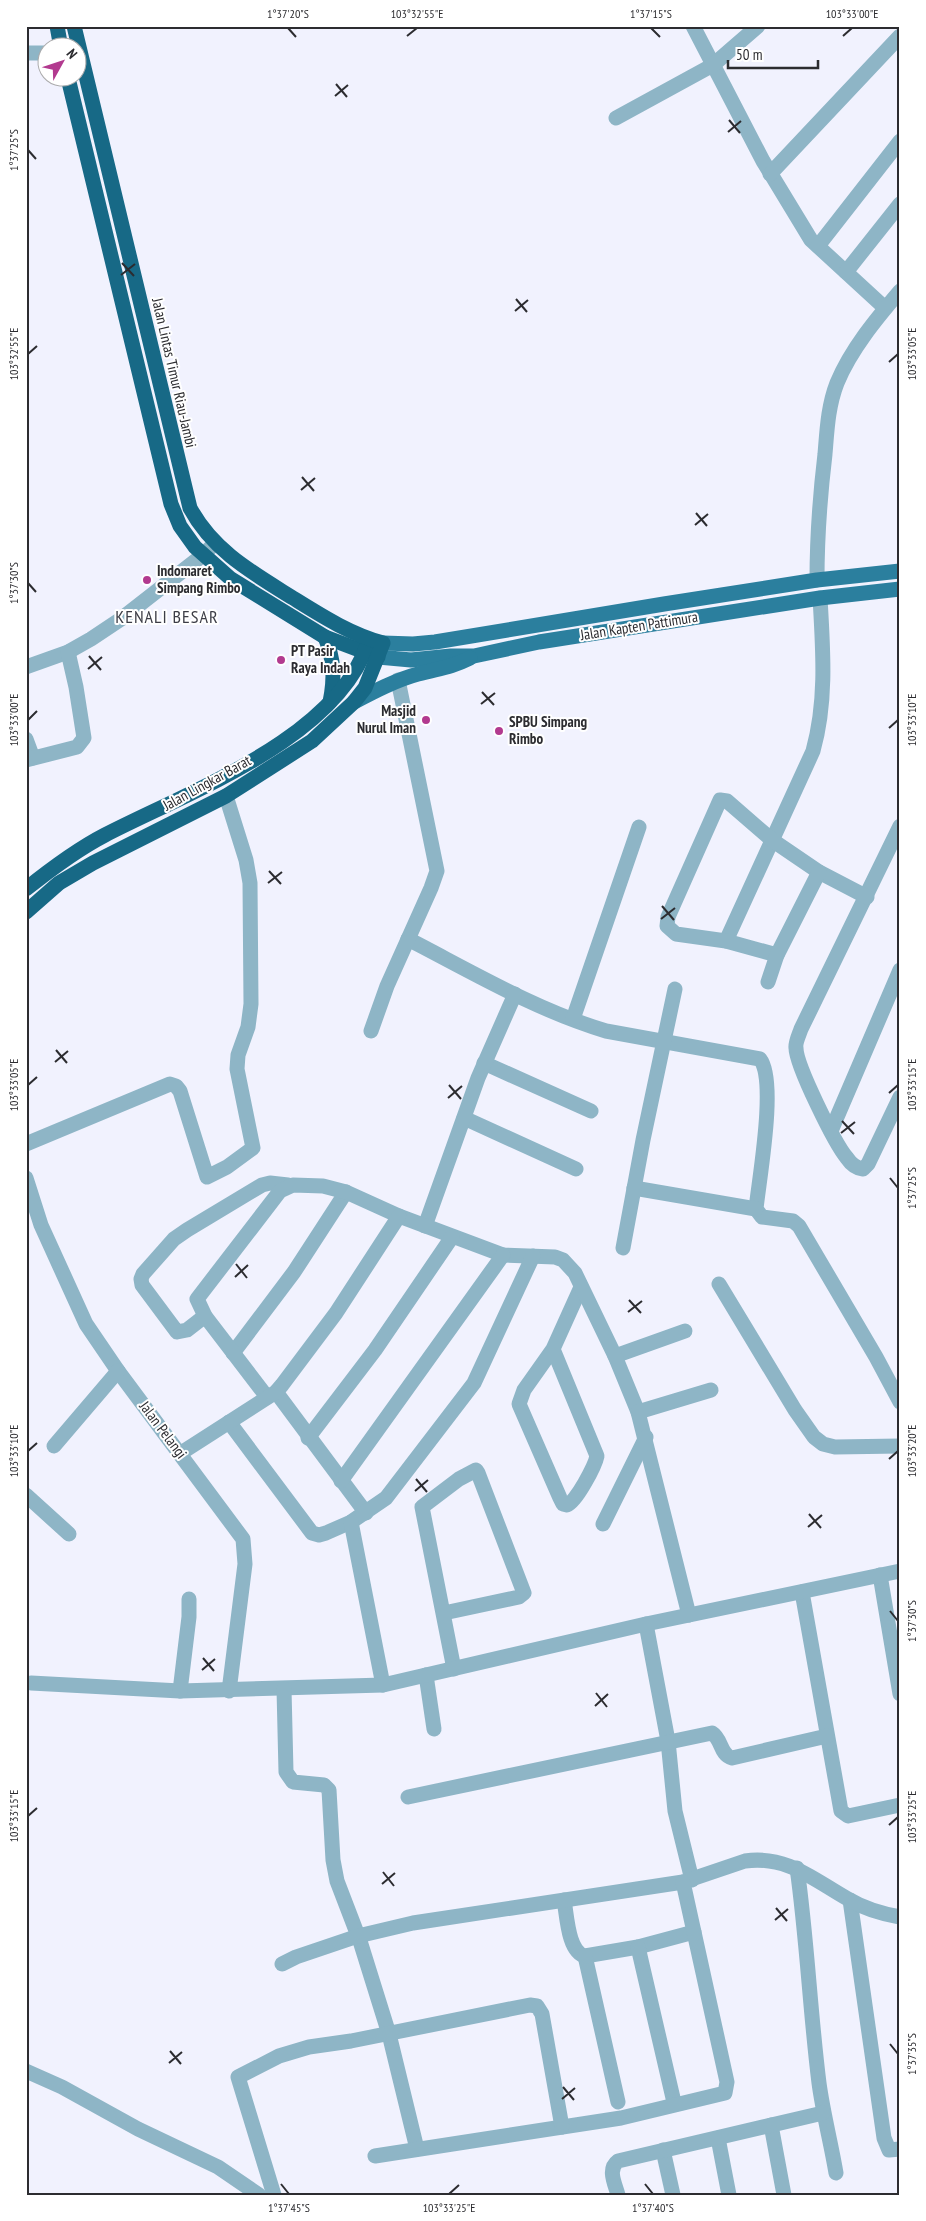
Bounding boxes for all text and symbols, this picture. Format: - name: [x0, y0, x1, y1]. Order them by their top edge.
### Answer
- text: 1°37'20"S: [267, 6, 309, 21]
- text: 103°32'55"E: [391, 6, 443, 21]
- text: 1°37'15"S: [630, 6, 672, 21]
- text: 103°33'00"E: [826, 6, 878, 21]
- north arrow: [38, 38, 88, 88]
- scale bar: [728, 38, 818, 70]
- text: N: [63, 45, 81, 62]
- text: 50 m: [736, 45, 762, 64]
- text: 1°37'25"S: [6, 129, 21, 171]
- street label: Jalan Lintas Timur Riau-Jambi: [148, 295, 201, 450]
- text: 103°32'55"E: [6, 328, 21, 380]
- text: 103°33'05"E: [904, 328, 919, 380]
- place label: Indomaret Simpang Rimbo: [157, 561, 241, 597]
- text: 1°37'30"S: [6, 562, 21, 604]
- marker: Indomaret Simpang Rimbo: [141, 574, 153, 586]
- district label: KENALI BESAR: [115, 605, 219, 628]
- street label: Jalan Kapten Pattimura: [578, 607, 699, 644]
- place label: PT Pasir Raya Indah: [291, 641, 350, 677]
- marker: PT Pasir Raya Indah: [275, 654, 287, 666]
- text: 103°33'00"E: [6, 694, 21, 746]
- text: 103°33'10"E: [904, 694, 919, 746]
- place label: Masjid Nurul Iman: [357, 701, 416, 737]
- place label: SPBU Simpang Rimbo: [509, 712, 587, 748]
- marker: Masjid Nurul Iman: [420, 714, 432, 726]
- marker: SPBU Simpang Rimbo: [493, 725, 505, 737]
- street label: Jalan Lingkar Barat: [158, 751, 254, 815]
- text: 103°33'05"E: [6, 1059, 21, 1111]
- text: 103°33'15"E: [904, 1059, 919, 1111]
- text: 1°37'25"S: [904, 1167, 919, 1209]
- street label: Jalan Pelangi: [135, 1396, 191, 1462]
- text: 103°33'10"E: [6, 1425, 21, 1477]
- text: 103°33'20"E: [904, 1425, 919, 1477]
- text: 1°37'30"S: [904, 1600, 919, 1642]
- text: 103°33'15"E: [6, 1790, 21, 1842]
- text: 103°33'25"E: [904, 1791, 919, 1843]
- text: 1°37'35"S: [904, 2033, 919, 2075]
- text: 1°37'45"S: [268, 2200, 310, 2215]
- text: 103°33'25"E: [423, 2200, 475, 2215]
- text: 1°37'40"S: [632, 2200, 674, 2215]

